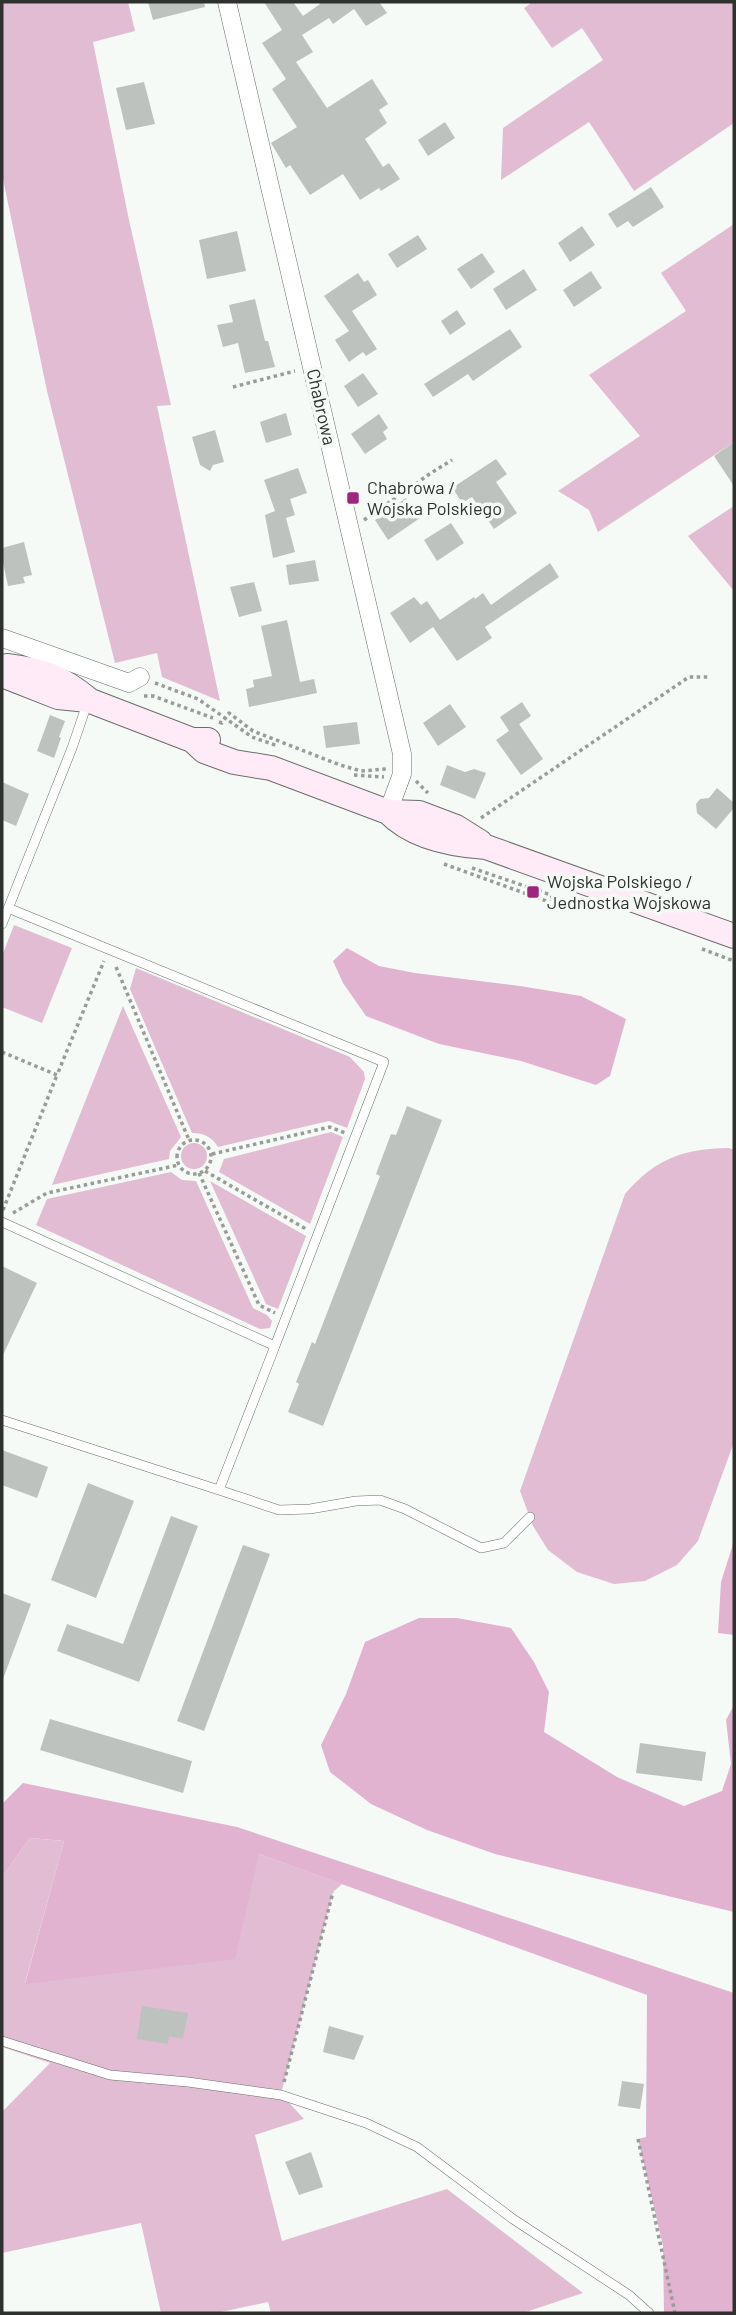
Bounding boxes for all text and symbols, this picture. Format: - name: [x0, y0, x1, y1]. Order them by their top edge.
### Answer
- street label: Chabrowa: [303, 367, 341, 447]
- place label: Chabrowa / Wojska Polskiego: [367, 476, 502, 519]
- marker: Chabrowa / Wojska Polskiego: [345, 490, 361, 506]
- place label: Wojska Polskiego / Jednostka Wojskowa: [547, 870, 711, 913]
- marker: Wojska Polskiego / Jednostka Wojskowa: [525, 884, 541, 900]

